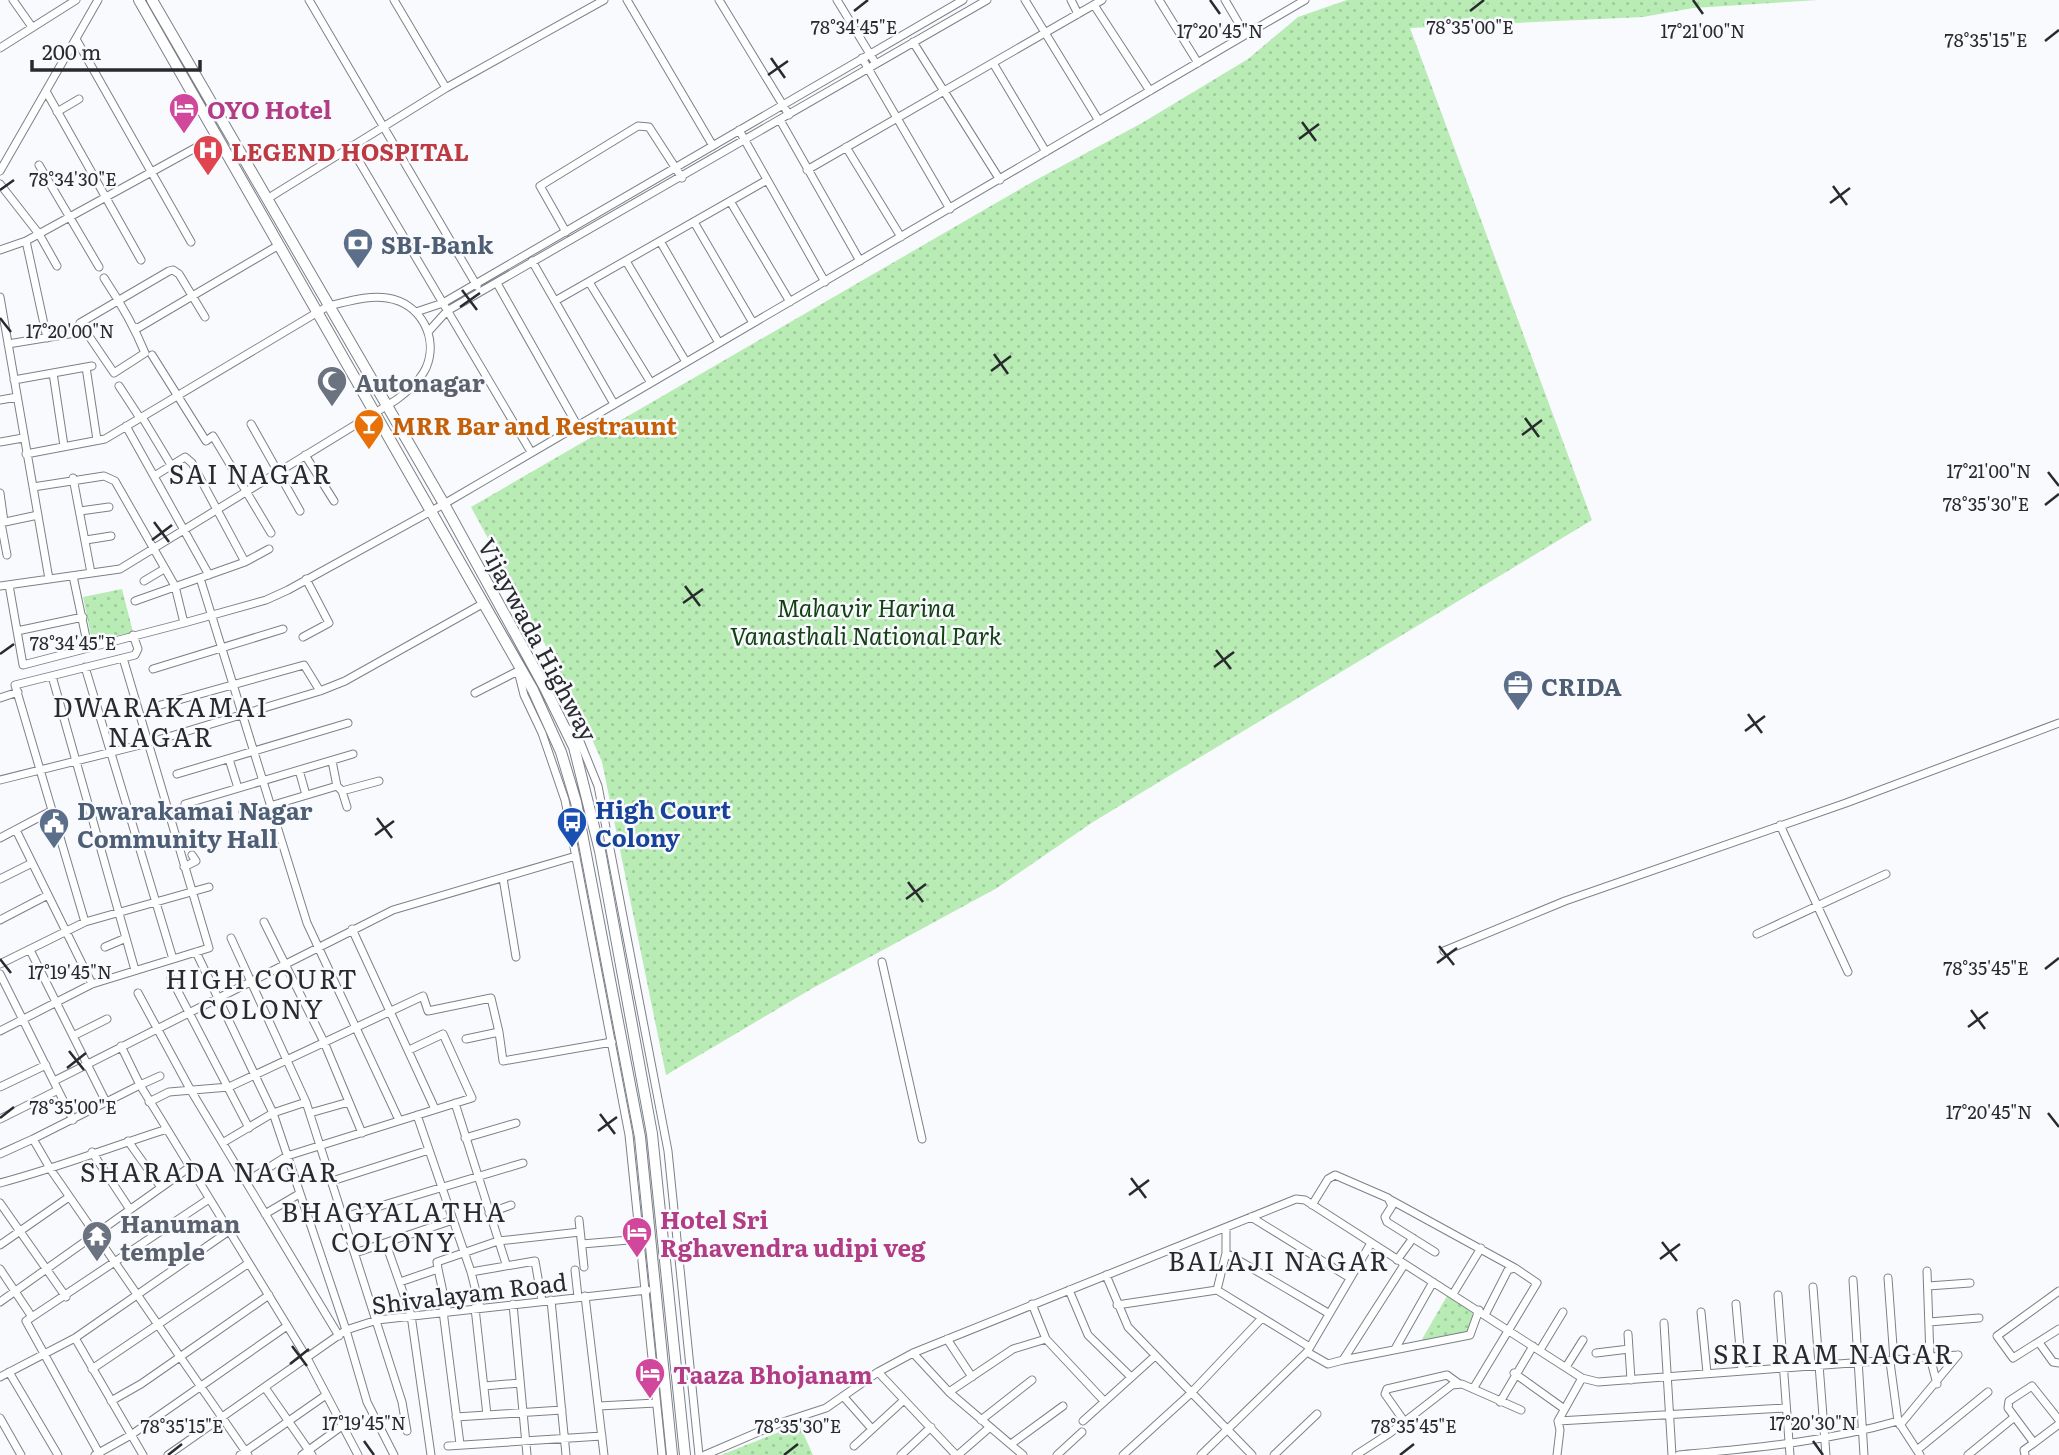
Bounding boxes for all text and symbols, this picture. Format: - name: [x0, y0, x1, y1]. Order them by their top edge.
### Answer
- text: 78°34'45"E: [811, 13, 897, 40]
- text: 78°35'00"E: [1426, 13, 1514, 40]
- text: 17°20'45"N: [1177, 17, 1263, 44]
- text: 17°21'00"N: [1661, 17, 1745, 44]
- text: 78°35'15"E: [1945, 26, 2027, 53]
- scale bar: [32, 28, 200, 72]
- text: 200 m: [42, 35, 102, 66]
- hotel icon: OYO Hotel: [167, 91, 201, 135]
- place label: OYO Hotel: [207, 91, 332, 126]
- hospital icon: LEGEND HOSPITAL: [191, 133, 225, 177]
- place label: LEGEND HOSPITAL: [231, 133, 469, 168]
- text: 78°34'30"E: [29, 165, 117, 192]
- bank icon: SBI-Bank: [341, 226, 375, 270]
- place label: SBI-Bank: [381, 226, 494, 261]
- text: 17°20'00"N: [26, 317, 114, 344]
- mosque icon: Autonagar: [315, 364, 349, 408]
- place label: Autonagar: [355, 364, 485, 399]
- bar icon: MRR Bar and Restraunt: [352, 407, 386, 451]
- place label: MRR Bar and Restraunt: [392, 407, 677, 442]
- district label: SAI NAGAR: [169, 453, 333, 492]
- text: 17°21'00"N: [1947, 457, 2031, 484]
- text: 78°35'30"E: [1943, 490, 2029, 517]
- street label: Vijaywada Highway: [471, 531, 607, 747]
- park label: Mahavir Harina Vanasthali National Park: [730, 589, 1003, 652]
- text: 78°34'45"E: [30, 629, 116, 656]
- office icon: CRIDA: [1501, 668, 1535, 712]
- place label: CRIDA: [1541, 668, 1622, 703]
- district label: DWARAKAMAI NAGAR: [53, 686, 269, 755]
- place label: High Court Colony: [595, 791, 731, 854]
- place label: Dwarakamai Nagar Community Hall: [77, 792, 313, 855]
- bus stop icon: High Court Colony: [555, 805, 589, 849]
- public building icon: Dwarakamai Nagar Community Hall: [37, 806, 71, 850]
- text: 78°35'45"E: [1943, 954, 2029, 981]
- text: 17°19'45"N: [28, 958, 112, 985]
- district label: HIGH COURT COLONY: [165, 958, 359, 1027]
- text: 78°35'00"E: [29, 1093, 117, 1120]
- text: 17°20'45"N: [1946, 1098, 2032, 1125]
- district label: SHARADA NAGAR: [80, 1151, 340, 1190]
- district label: BHAGYALATHA COLONY: [281, 1191, 507, 1260]
- place label: Hotel Sri Rghavendra udipi veg: [660, 1201, 926, 1264]
- place label: Hanuman temple: [120, 1205, 241, 1268]
- hotel icon: Hotel Sri Rghavendra udipi veg: [620, 1215, 654, 1259]
- temple icon: Hanuman temple: [80, 1219, 114, 1263]
- district label: BALAJI NAGAR: [1168, 1240, 1390, 1279]
- street label: Shivalayam Road: [369, 1263, 569, 1321]
- district label: SRI RAM NAGAR: [1713, 1333, 1955, 1372]
- hotel icon: Taaza Bhojanam: [633, 1356, 667, 1400]
- place label: Taaza Bhojanam: [673, 1356, 873, 1391]
- text: 17°19'45"N: [322, 1409, 406, 1436]
- text: 17°20'30"N: [1769, 1409, 1857, 1436]
- text: 78°35'15"E: [141, 1412, 223, 1439]
- text: 78°35'30"E: [755, 1412, 841, 1439]
- text: 78°35'45"E: [1371, 1412, 1457, 1439]

